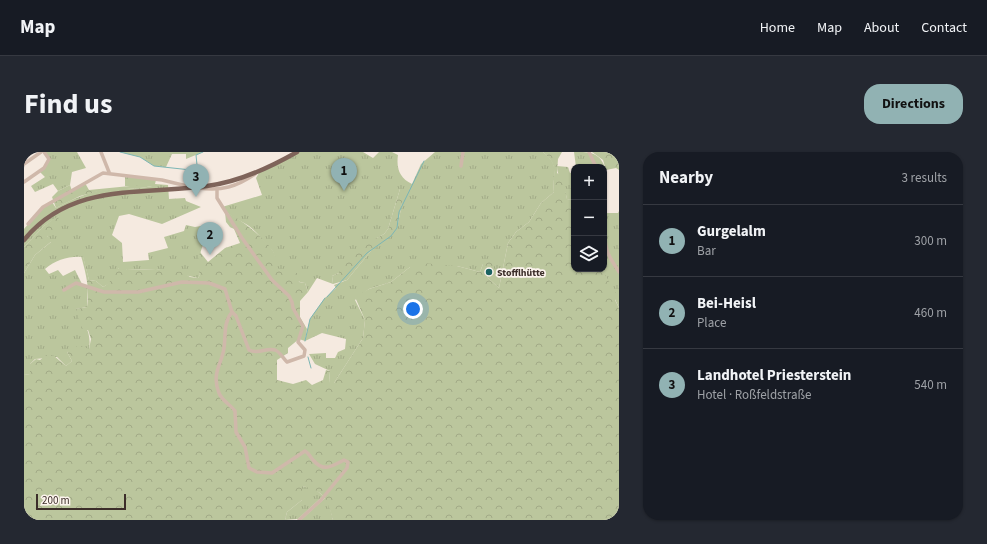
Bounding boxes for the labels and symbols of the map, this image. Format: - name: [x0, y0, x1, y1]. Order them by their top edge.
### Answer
- pin: 1: [331, 158, 357, 191]
- pin: 3: [183, 164, 209, 197]
- pin: 2: [197, 222, 223, 255]
- place label: Stofflhütte: [497, 266, 545, 280]
- marker: Stofflhütte: [484, 267, 494, 277]
- your location: [403, 299, 423, 319]
- scale bar: [36, 492, 126, 511]

